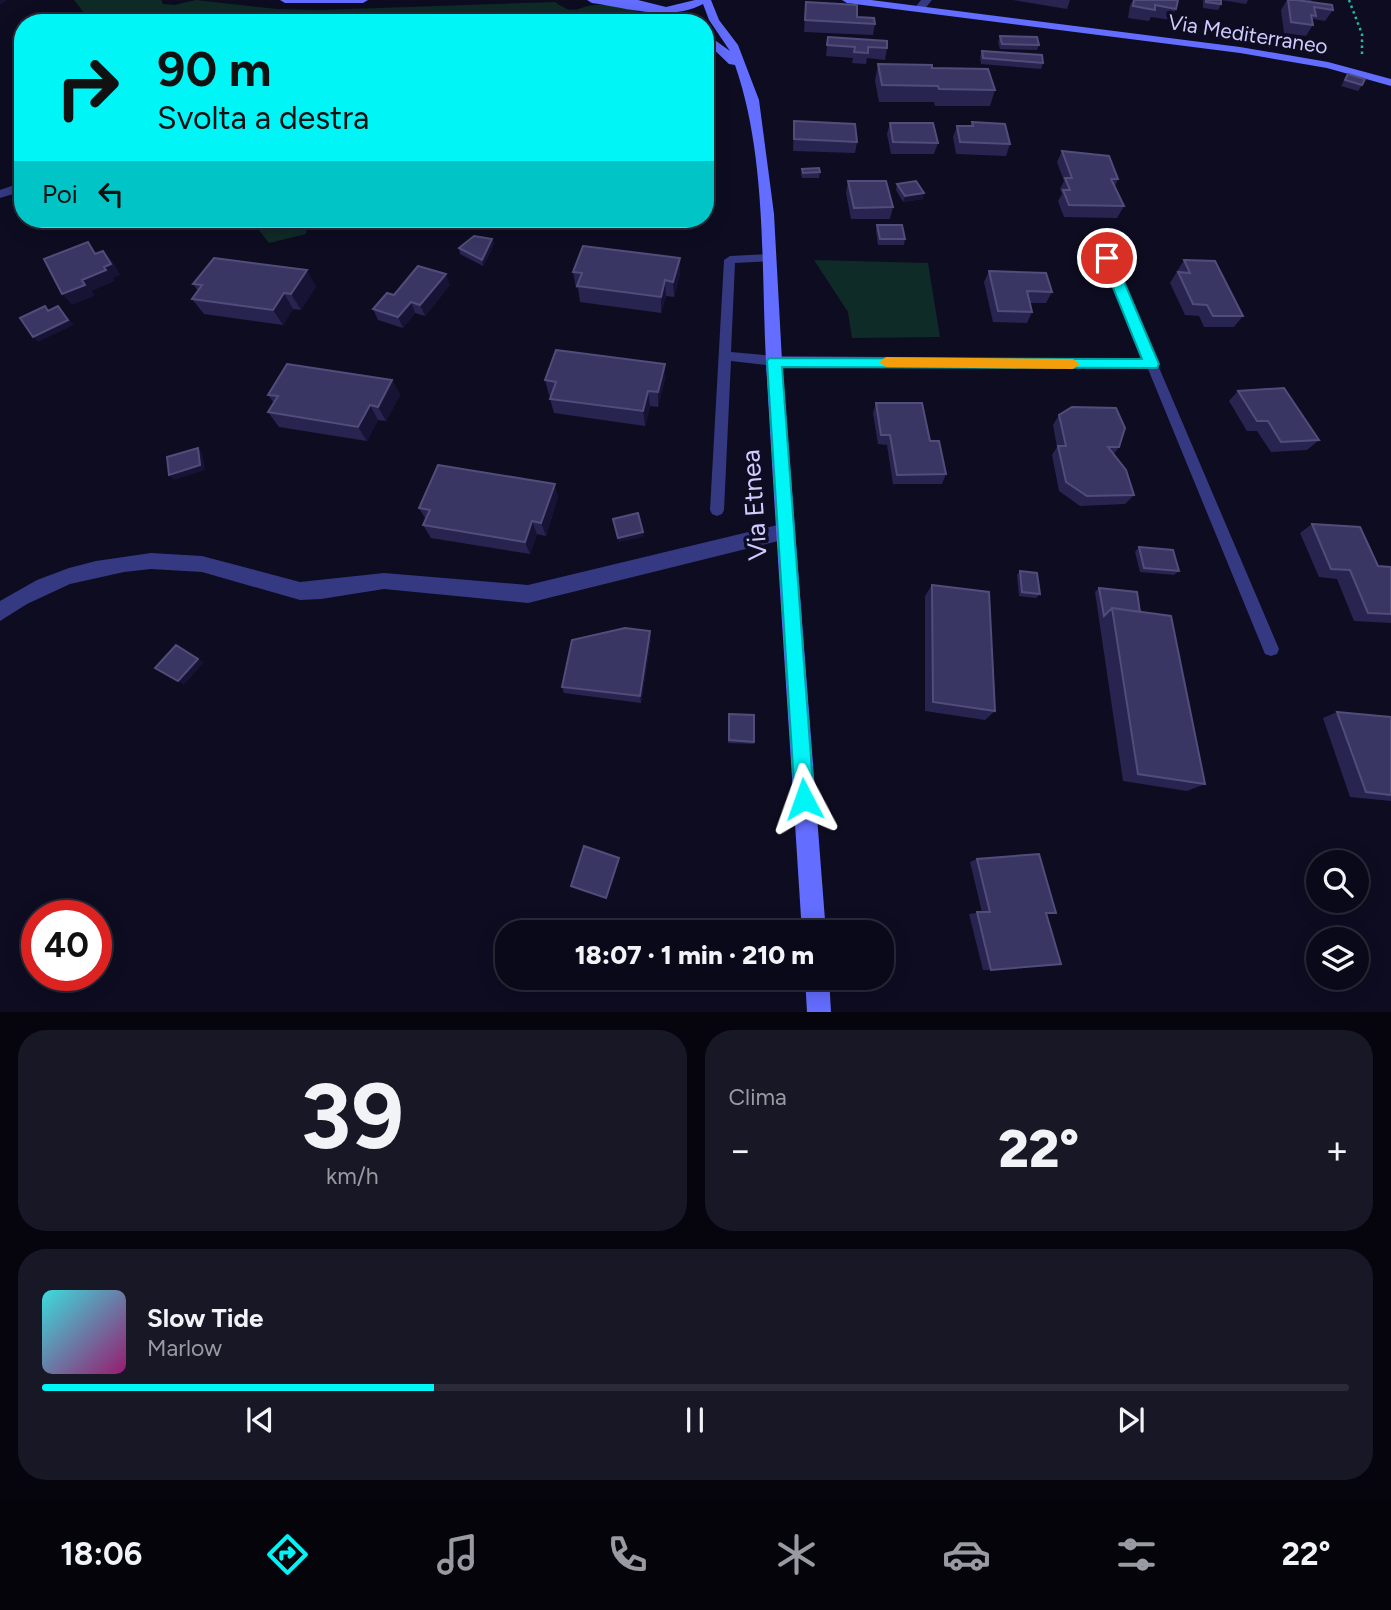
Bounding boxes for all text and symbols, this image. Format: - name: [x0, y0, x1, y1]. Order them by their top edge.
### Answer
- street label: Via Mediterraneo: [1166, 9, 1330, 59]
- text: 90 m: [157, 39, 272, 98]
- icon: right: [42, 42, 133, 133]
- text: Svolta a destra: [157, 99, 369, 137]
- icon: left: [92, 175, 130, 213]
- text: Poi: [42, 178, 78, 210]
- pin: [1077, 228, 1137, 288]
- icon: arrive: [1088, 239, 1126, 277]
- street label: Via Etnea: [734, 449, 774, 561]
- position arrow: [767, 762, 841, 836]
- map controls: [1306, 850, 1369, 990]
- button: search: [1306, 850, 1369, 913]
- speed limit sign: 40: [21, 900, 112, 991]
- button: layers: [1306, 927, 1369, 990]
- text: 18:07 · 1 min · 210 m: [575, 939, 814, 971]
- text: 39: [301, 1062, 404, 1171]
- text: Clima: [729, 1083, 787, 1111]
- text: 22°: [998, 1118, 1079, 1180]
- text: −: [729, 1127, 752, 1173]
- text: +: [1325, 1127, 1349, 1173]
- text: km/h: [326, 1162, 379, 1190]
- text: Slow Tide: [147, 1302, 263, 1334]
- text: Marlow: [147, 1334, 222, 1362]
- icon: previous: [241, 1401, 279, 1439]
- icon: pause: [676, 1401, 714, 1439]
- icon: next: [1112, 1401, 1150, 1439]
- icon: directions: [263, 1530, 312, 1579]
- icon: music: [433, 1530, 482, 1579]
- icon: phone: [603, 1530, 652, 1579]
- icon: climate: [772, 1530, 821, 1579]
- icon: car: [942, 1530, 991, 1579]
- icon: filters: [1112, 1530, 1161, 1579]
- text: 18:06: [60, 1535, 142, 1573]
- text: 22°: [1281, 1535, 1331, 1573]

